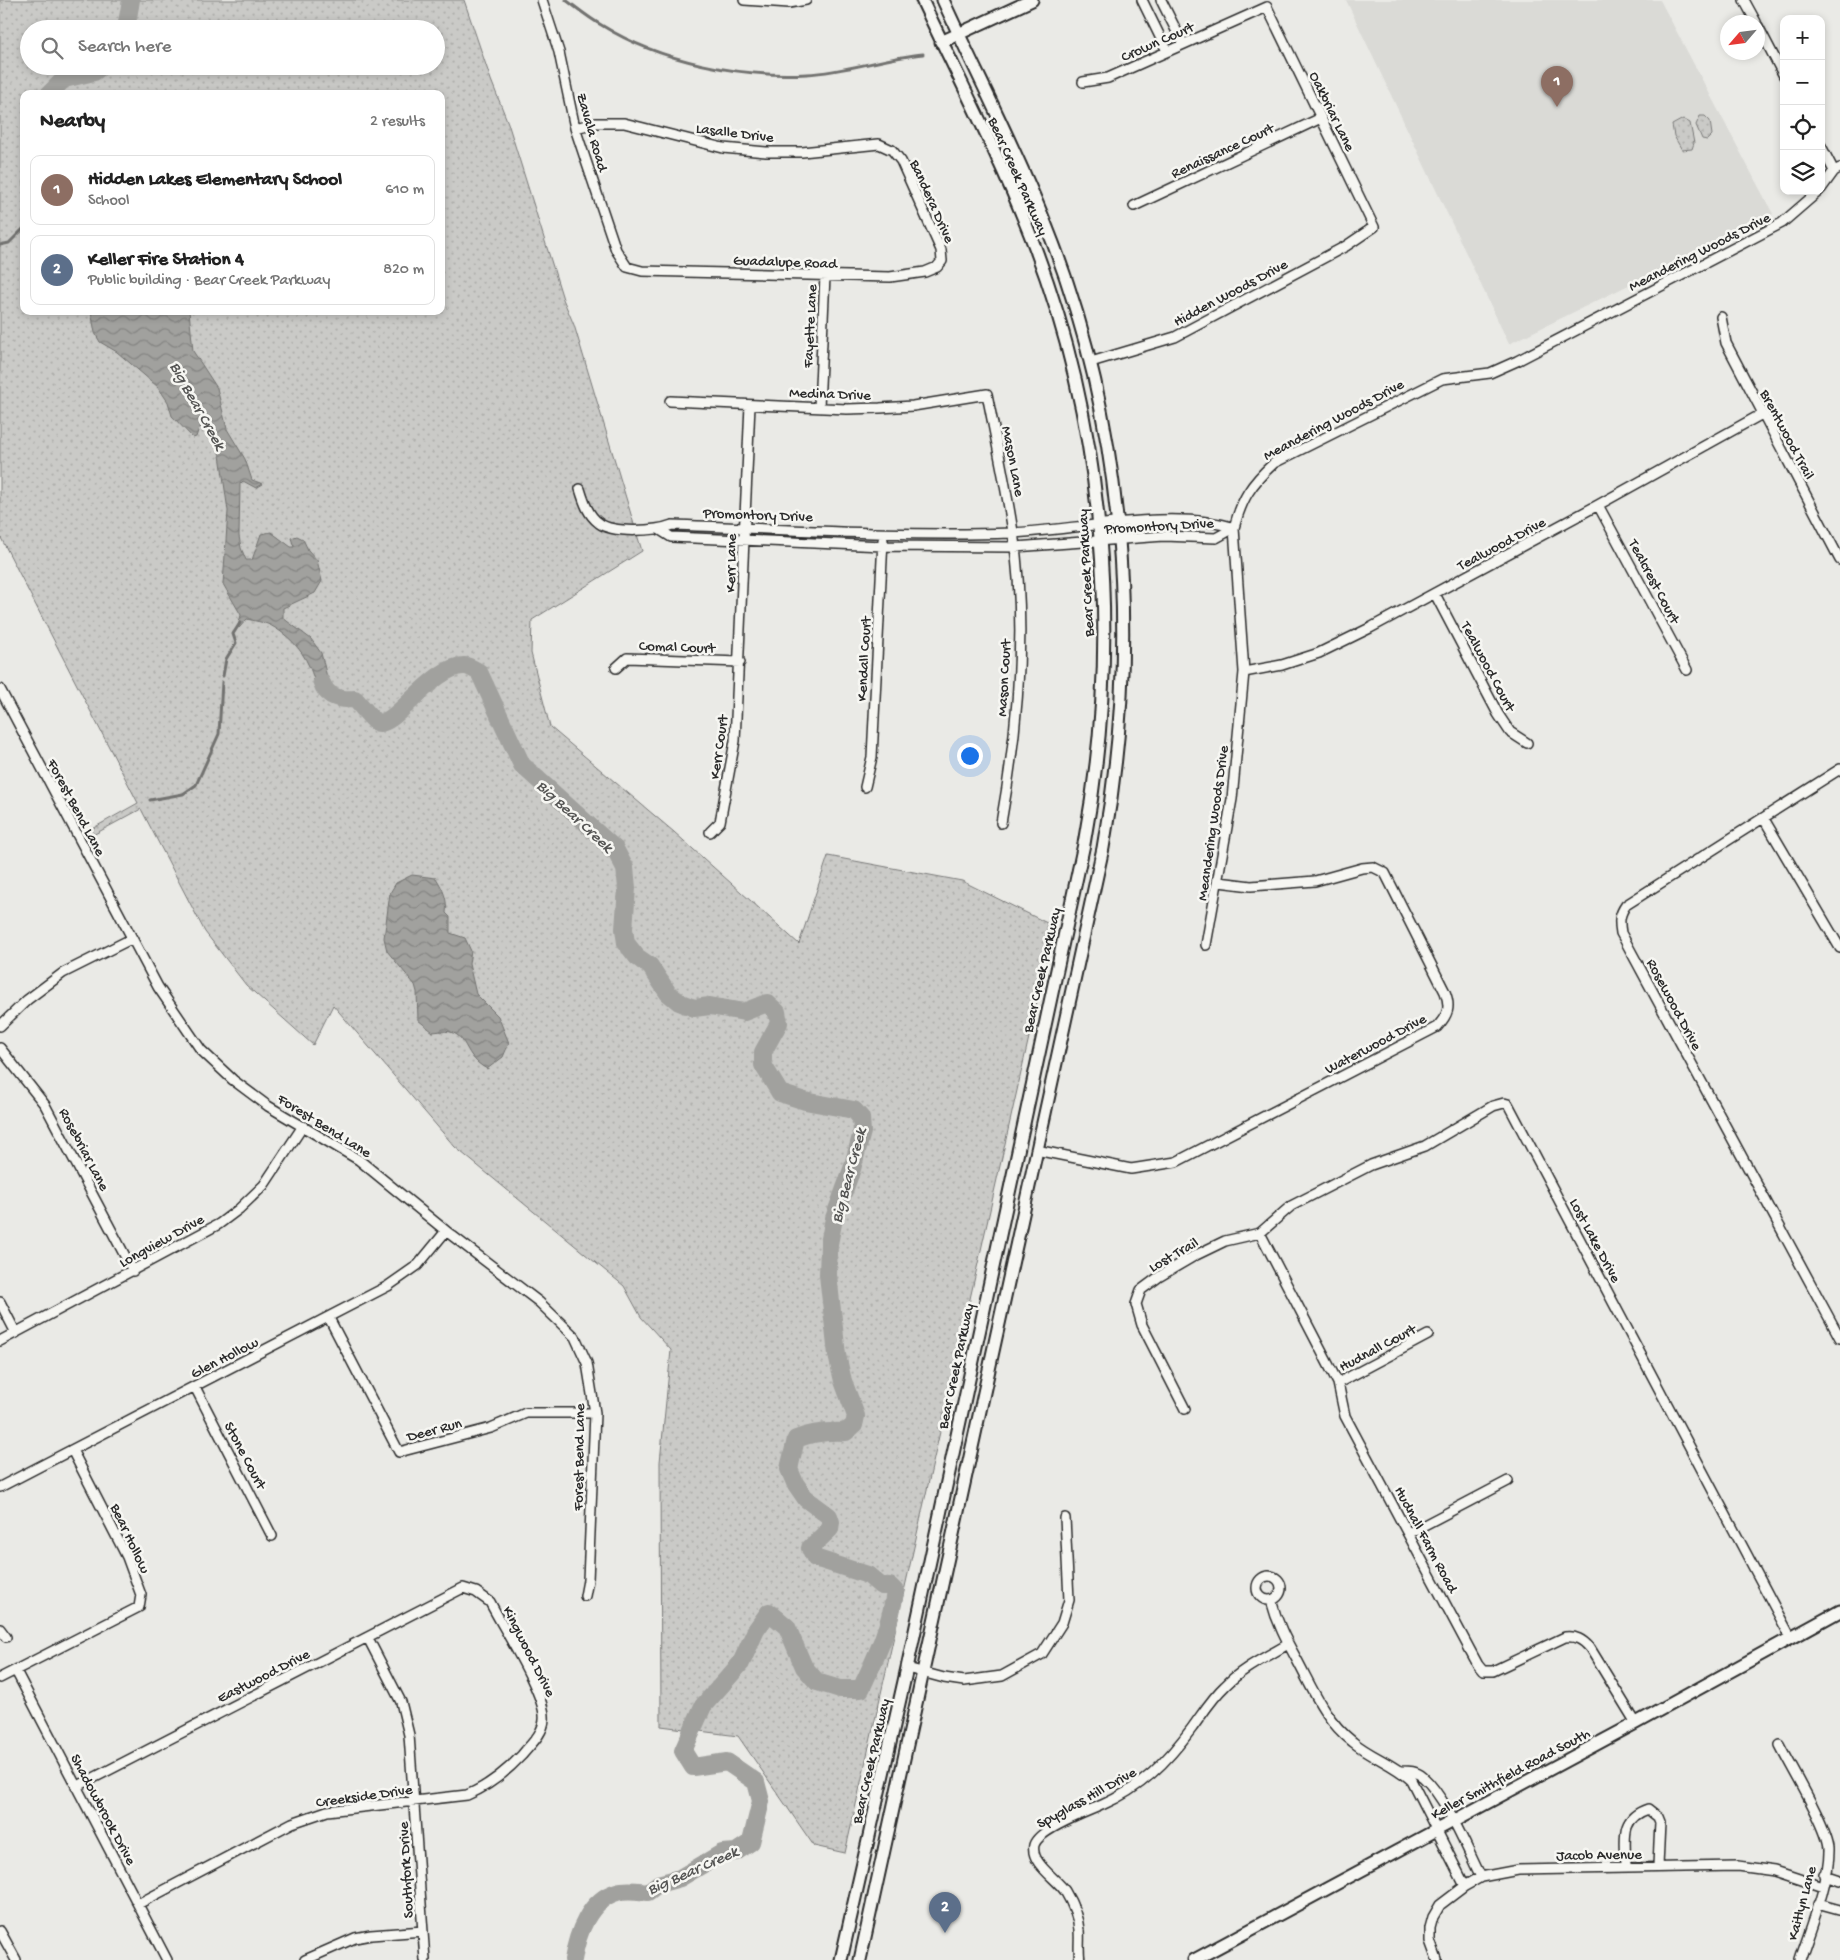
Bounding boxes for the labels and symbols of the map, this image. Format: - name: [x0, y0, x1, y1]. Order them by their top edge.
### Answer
- north arrow: [1720, 15, 1765, 60]
- street label: Crown Court: [1119, 18, 1199, 67]
- pin: 1: [1541, 66, 1573, 107]
- street label: Oakbriar Lane: [1304, 69, 1358, 155]
- street label: Zavala Road: [571, 91, 611, 175]
- street label: Bear Creek Parkway: [983, 114, 1052, 239]
- street label: Renaissance Court: [1168, 119, 1279, 184]
- street label: Lasalle Drive: [695, 120, 775, 148]
- street label: Bandera Drive: [904, 156, 958, 247]
- street label: Meandering Woods Drive: [1626, 209, 1774, 296]
- street label: Guadalupe Road: [733, 252, 838, 274]
- street label: Hidden Woods Drive: [1171, 256, 1291, 331]
- street label: Fayette Lane: [800, 284, 822, 369]
- water label: Big Bear Creek: [164, 360, 229, 455]
- street label: Meandering Woods Drive: [1260, 376, 1408, 466]
- street label: Medina Drive: [789, 385, 871, 405]
- street label: Brentwood Trail: [1754, 386, 1818, 483]
- street label: Mason Lane: [996, 425, 1028, 498]
- street label: Promontory Drive: [702, 505, 813, 527]
- street label: Bear Creek Parkway: [1075, 508, 1099, 638]
- street label: Tealwood Drive: [1454, 514, 1549, 576]
- street label: Promontory Drive: [1103, 515, 1215, 539]
- street label: Kerr Lane: [722, 533, 742, 593]
- street label: Tealcrest Court: [1623, 536, 1684, 629]
- street label: Kendall Court: [854, 614, 876, 702]
- street label: Tealwood Court: [1456, 618, 1519, 717]
- street label: Mason Court: [994, 637, 1016, 717]
- street label: Comal Court: [639, 638, 717, 658]
- street label: Kerr Court: [707, 712, 734, 781]
- your location: [957, 743, 983, 769]
- street label: Meandering Woods Drive: [1194, 744, 1234, 902]
- street label: Forest Bend Lane: [42, 755, 108, 860]
- water label: Big Bear Creek: [532, 777, 617, 859]
- street label: Bear Creek Parkway: [1020, 906, 1066, 1036]
- street label: Rosewood Drive: [1642, 956, 1705, 1054]
- street label: Waterwood Drive: [1322, 1010, 1430, 1079]
- street label: Forest Bend Lane: [273, 1090, 374, 1163]
- street label: Rosebriar Lane: [54, 1105, 113, 1195]
- water label: Big Bear Creek: [829, 1125, 873, 1225]
- street label: Lost Lake Drive: [1564, 1196, 1624, 1286]
- street label: Longview Drive: [116, 1211, 208, 1273]
- street label: Lost Trail: [1146, 1234, 1202, 1277]
- street label: Bear Creek Parkway: [935, 1301, 979, 1432]
- street label: Hudnall Court: [1336, 1320, 1421, 1377]
- street label: Glen Hollow: [188, 1334, 262, 1383]
- street label: Forest Bend Lane: [570, 1403, 590, 1512]
- street label: Deer Run: [404, 1415, 464, 1447]
- street label: Stone Court: [219, 1419, 270, 1494]
- street label: Hudnall Farm Road: [1390, 1483, 1462, 1597]
- street label: Bear Hollow: [105, 1500, 153, 1577]
- street label: Kingwood Drive: [498, 1604, 559, 1701]
- street label: Eastwood Drive: [215, 1646, 313, 1708]
- street label: Bear Creek Parkway: [849, 1697, 895, 1827]
- street label: Keller Smithfield Road South: [1428, 1725, 1594, 1824]
- street label: Shadowbrook Drive: [65, 1751, 139, 1869]
- street label: Spyglass Hill Drive: [1034, 1764, 1140, 1834]
- street label: Creekside Drive: [315, 1781, 414, 1813]
- street label: Southfork Drive: [395, 1821, 419, 1919]
- water label: Big Bear Creek: [645, 1843, 743, 1901]
- street label: Jacob Avenue: [1556, 1846, 1642, 1866]
- street label: Kaitlyn Lane: [1784, 1864, 1822, 1943]
- pin: 2: [929, 1892, 961, 1933]

